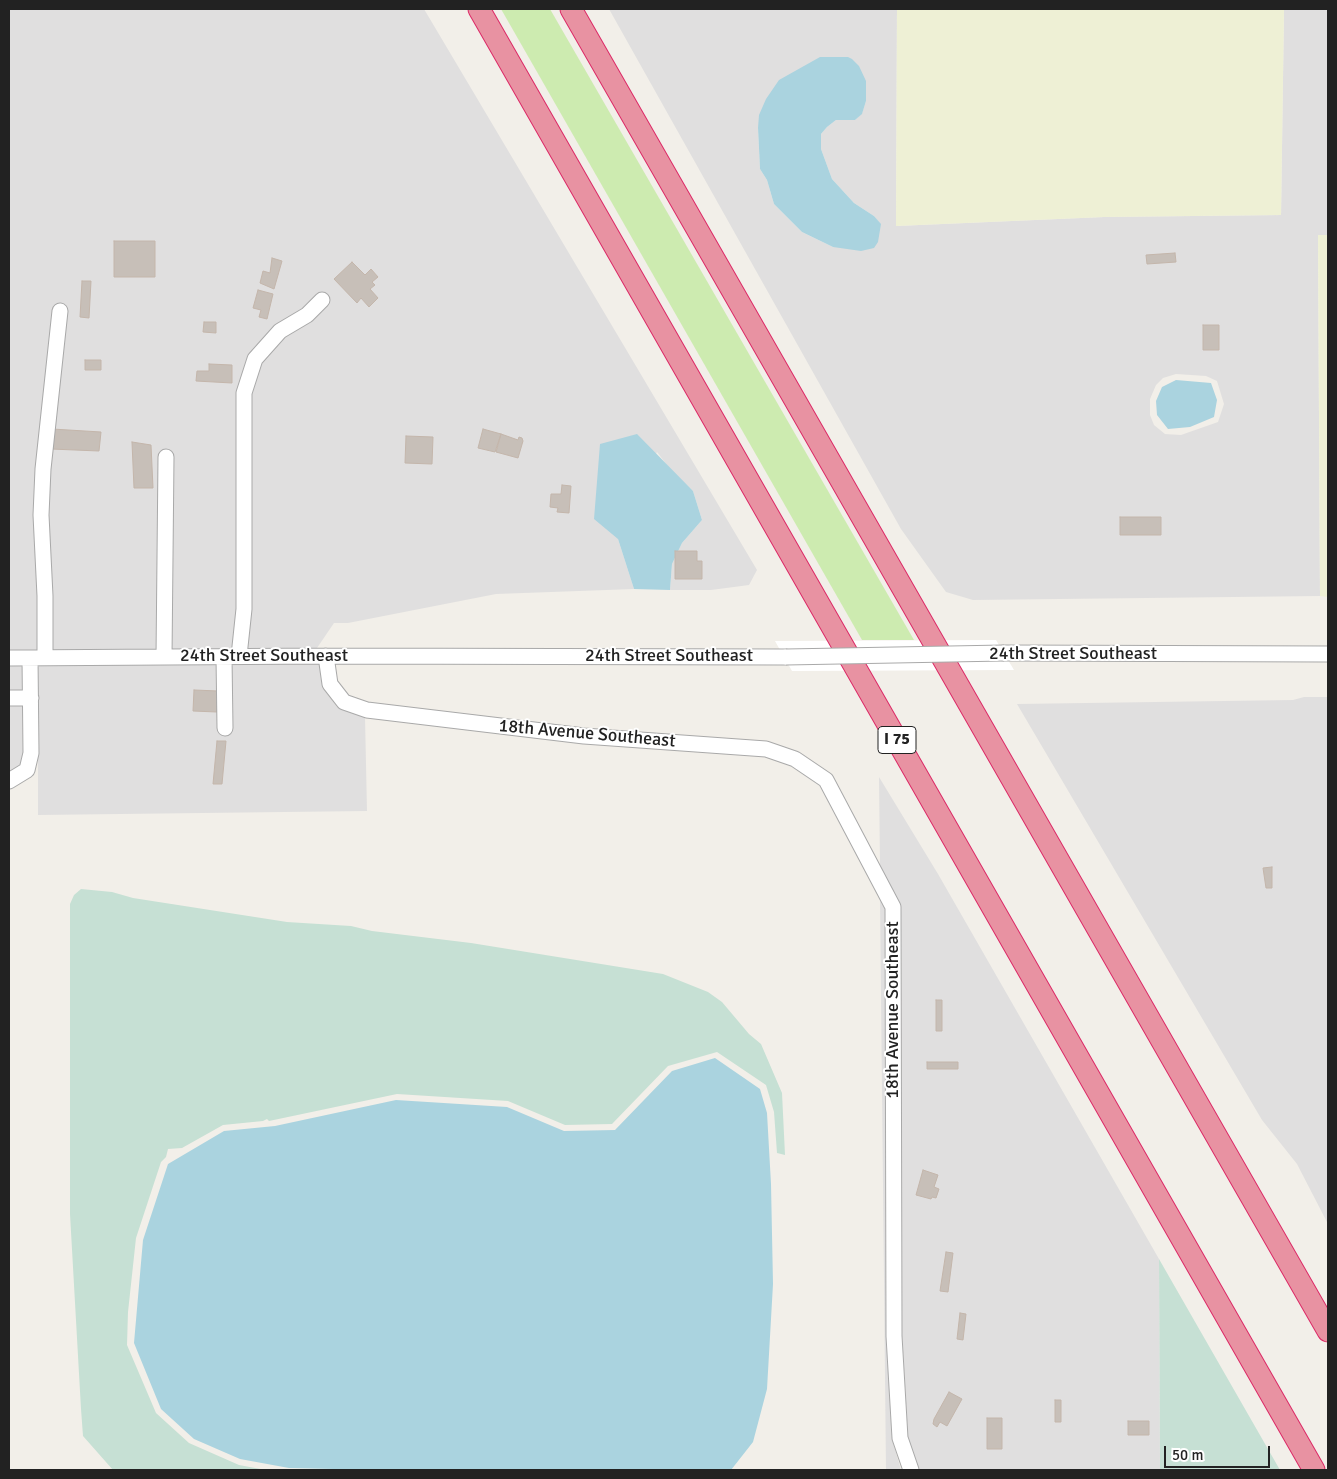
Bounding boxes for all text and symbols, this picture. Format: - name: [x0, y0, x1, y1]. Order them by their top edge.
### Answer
- street label: 24th Street Southeast: [989, 643, 1157, 665]
- street label: 24th Street Southeast: [180, 645, 348, 667]
- street label: 24th Street Southeast: [585, 645, 753, 667]
- street label: 18th Avenue Southeast: [498, 716, 676, 752]
- road number: I 75: [878, 726, 916, 754]
- street label: 18th Avenue Southeast: [882, 921, 904, 1099]
- scale bar: [1167, 1436, 1273, 1468]
- text: 50 m: [1172, 1446, 1203, 1464]

